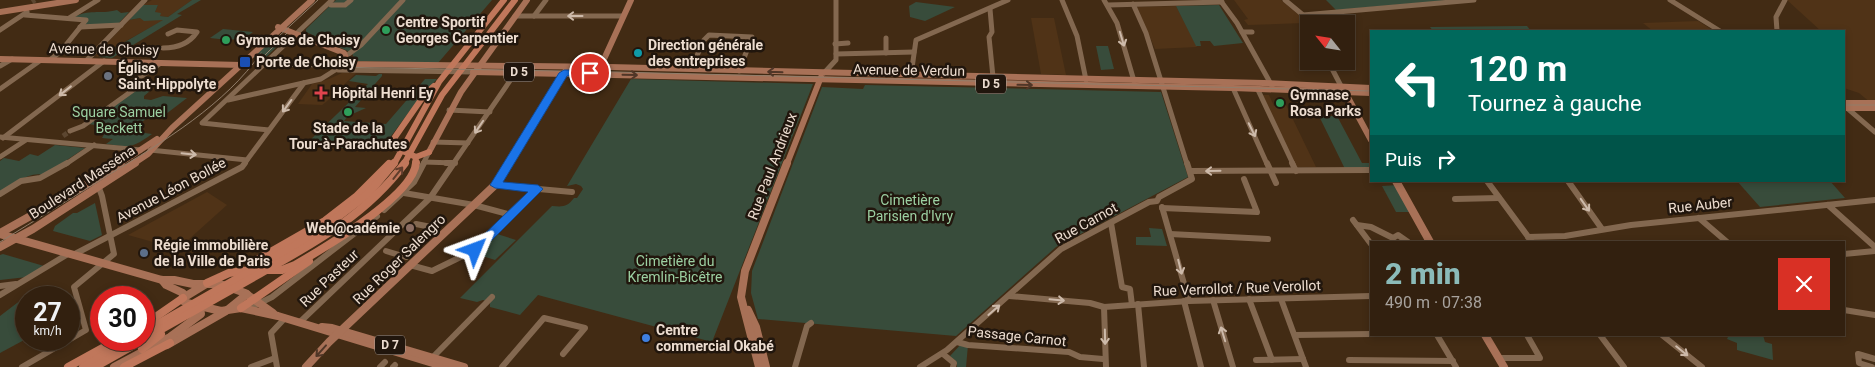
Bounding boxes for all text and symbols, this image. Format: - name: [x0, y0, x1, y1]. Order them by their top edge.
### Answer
- one-way arrow: [567, 11, 583, 21]
- place label: Centre Sportif Georges Carpentier: [396, 14, 518, 46]
- north arrow: [1300, 15, 1355, 70]
- map controls: [1300, 15, 1355, 70]
- marker: Centre Sportif Georges Carpentier: [380, 24, 392, 36]
- one-way arrow: [1118, 31, 1128, 47]
- place label: Gymnase de Choisy: [236, 32, 361, 48]
- marker: Gymnase de Choisy: [220, 34, 232, 46]
- place label: Direction générale des entreprises: [648, 37, 763, 69]
- street label: Avenue de Choisy: [49, 40, 160, 58]
- marker: Direction générale des entreprises: [632, 47, 644, 59]
- text: 120 m: [1468, 49, 1567, 90]
- icon: left: [1385, 50, 1450, 115]
- pin: [569, 52, 611, 94]
- place label: Porte de Choisy: [256, 54, 357, 70]
- marker: Porte de Choisy: [238, 55, 252, 69]
- place label: Église Saint-Hippolyte: [118, 59, 217, 92]
- icon: arrive: [576, 59, 604, 87]
- street label: Avenue de Verdun: [853, 61, 965, 79]
- road number: D 5: [504, 62, 534, 82]
- one-way arrow: [767, 67, 783, 76]
- marker: Église Saint-Hippolyte: [102, 70, 114, 82]
- one-way arrow: [622, 70, 638, 80]
- road number: D 5: [976, 74, 1006, 94]
- one-way arrow: [1016, 80, 1033, 90]
- one-way arrow: [59, 85, 72, 96]
- place label: Hôpital Henri Ey: [332, 85, 434, 101]
- marker: Hôpital Henri Ey: [314, 86, 328, 100]
- place label: Gymnase Rosa Parks: [1290, 87, 1361, 119]
- text: Tournez à gauche: [1468, 91, 1642, 116]
- marker: Gymnase Rosa Parks: [1274, 97, 1286, 109]
- one-way arrow: [281, 99, 292, 112]
- park label: Square Samuel Beckett: [72, 104, 166, 136]
- marker: Stade de la Tour-à-Parachutes: [342, 106, 354, 118]
- street label: Rue Paul Andrieux: [744, 110, 800, 222]
- place label: Stade de la Tour-à-Parachutes: [289, 120, 407, 152]
- one-way arrow: [474, 120, 484, 134]
- one-way arrow: [1247, 122, 1257, 137]
- street label: Boulevard Masséna: [26, 142, 138, 222]
- icon: right: [1432, 145, 1460, 173]
- text: Puis: [1385, 148, 1422, 171]
- one-way arrow: [181, 149, 197, 159]
- street label: Avenue Léon Bollée: [113, 154, 229, 226]
- one-way arrow: [1205, 166, 1222, 176]
- one-way arrow: [392, 167, 403, 180]
- park label: Cimetière Parisien d'Ivry: [867, 192, 953, 224]
- street label: Rue Auber: [1667, 194, 1733, 216]
- one-way arrow: [1580, 198, 1590, 212]
- street label: Rue Carnot: [1052, 199, 1120, 247]
- street label: Rue Roger Salengro: [349, 211, 449, 307]
- place label: Web@cadémie: [306, 220, 400, 236]
- marker: Web@cadémie: [404, 222, 416, 234]
- position arrow: [448, 223, 500, 275]
- place label: Régie immobilière de la Ville de Paris: [154, 237, 270, 269]
- street label: Rue Pasteur: [296, 246, 362, 310]
- marker: Régie immobilière de la Ville de Paris: [138, 247, 150, 259]
- park label: Cimetière du Kremlin-Bicêtre: [627, 253, 723, 285]
- text: 2 min: [1385, 256, 1461, 291]
- one-way arrow: [1176, 258, 1185, 274]
- button: close: [1778, 258, 1830, 310]
- street label: Rue Verrollot / Rue Verollot: [1153, 277, 1322, 299]
- speed limit sign: 30: [90, 286, 155, 351]
- text: 490 m · 07:38: [1385, 293, 1482, 312]
- one-way arrow: [1049, 295, 1065, 304]
- text: 27: [33, 298, 62, 327]
- one-way arrow: [987, 304, 1000, 315]
- place label: Centre commercial Okabé: [656, 322, 774, 354]
- street label: Passage Carnot: [967, 323, 1067, 349]
- text: km/h: [33, 324, 62, 338]
- one-way arrow: [1217, 326, 1227, 342]
- one-way arrow: [1101, 329, 1110, 345]
- marker: Centre commercial Okabé: [640, 332, 652, 344]
- road number: D 7: [375, 336, 405, 354]
- one-way arrow: [315, 344, 327, 357]
- one-way arrow: [1676, 345, 1689, 356]

